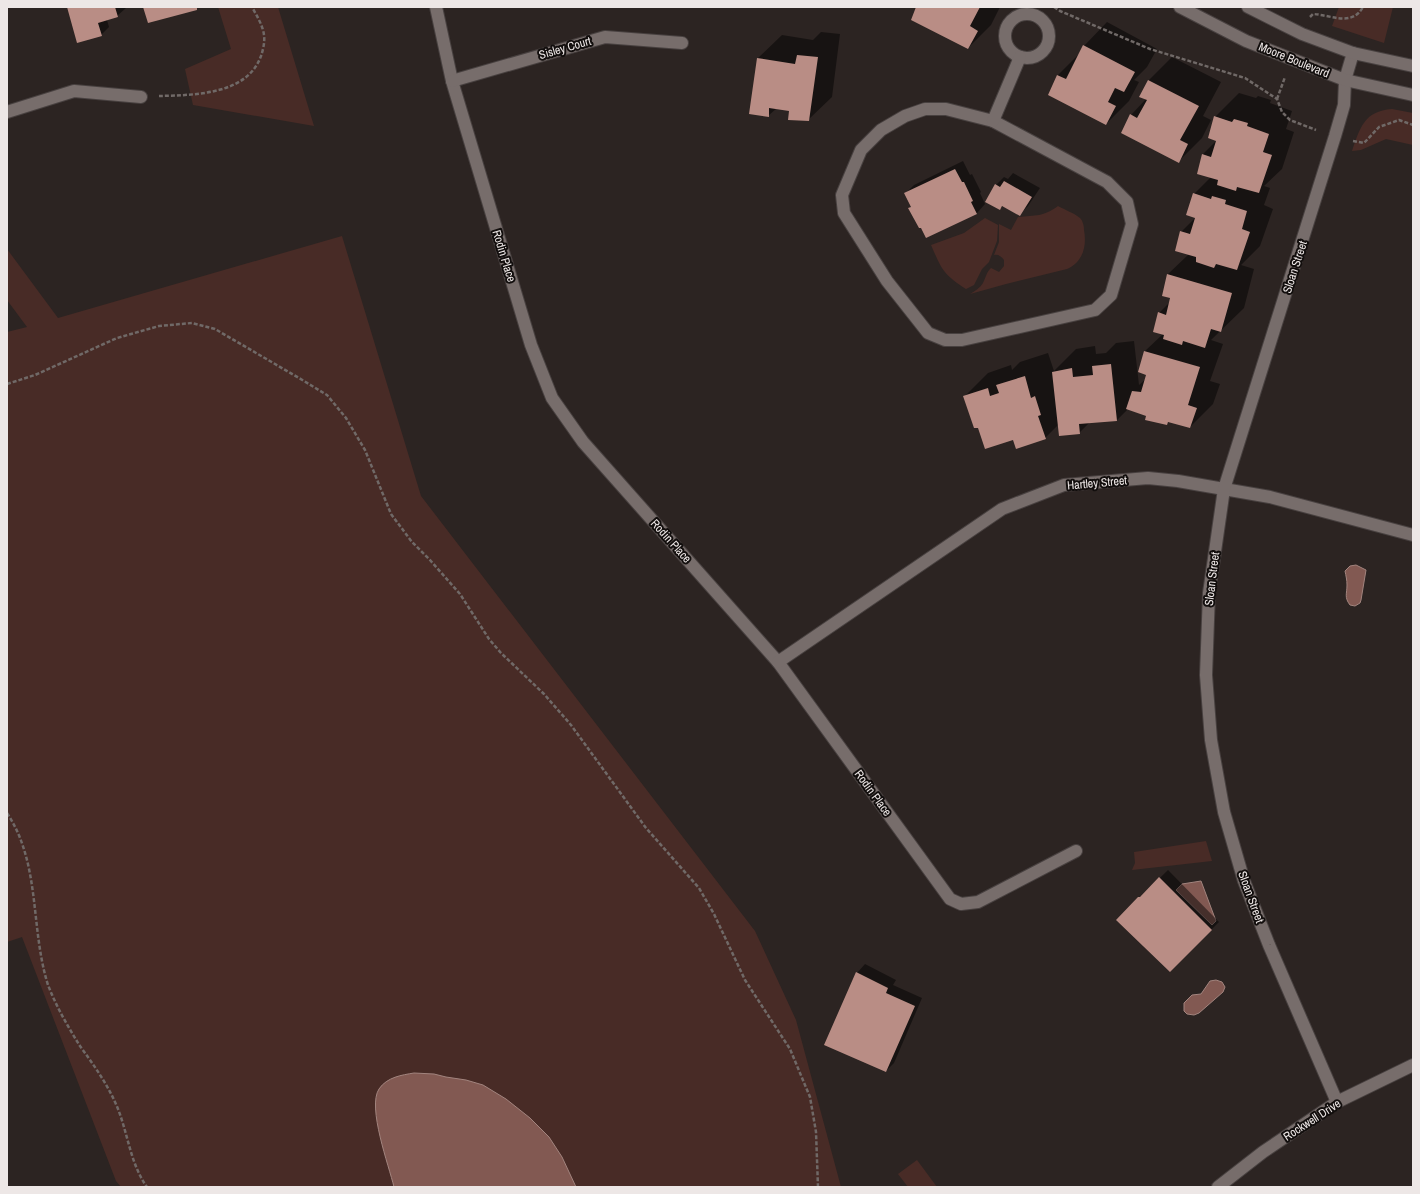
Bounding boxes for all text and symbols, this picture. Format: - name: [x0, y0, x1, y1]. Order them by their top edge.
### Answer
- street label: Sisley Court: [537, 33, 593, 63]
- street label: Moore Boulevard: [1256, 39, 1332, 81]
- street label: Rodin Place: [489, 228, 519, 284]
- street label: Sloan Street: [1279, 239, 1311, 295]
- street label: Hartley Street: [1066, 472, 1128, 494]
- street label: Rodin Place: [647, 516, 695, 566]
- street label: Sloan Street: [1201, 551, 1223, 607]
- street label: Rodin Place: [851, 767, 895, 819]
- street label: Sloan Street: [1234, 869, 1268, 925]
- street label: Rockwell Drive: [1280, 1095, 1344, 1145]

